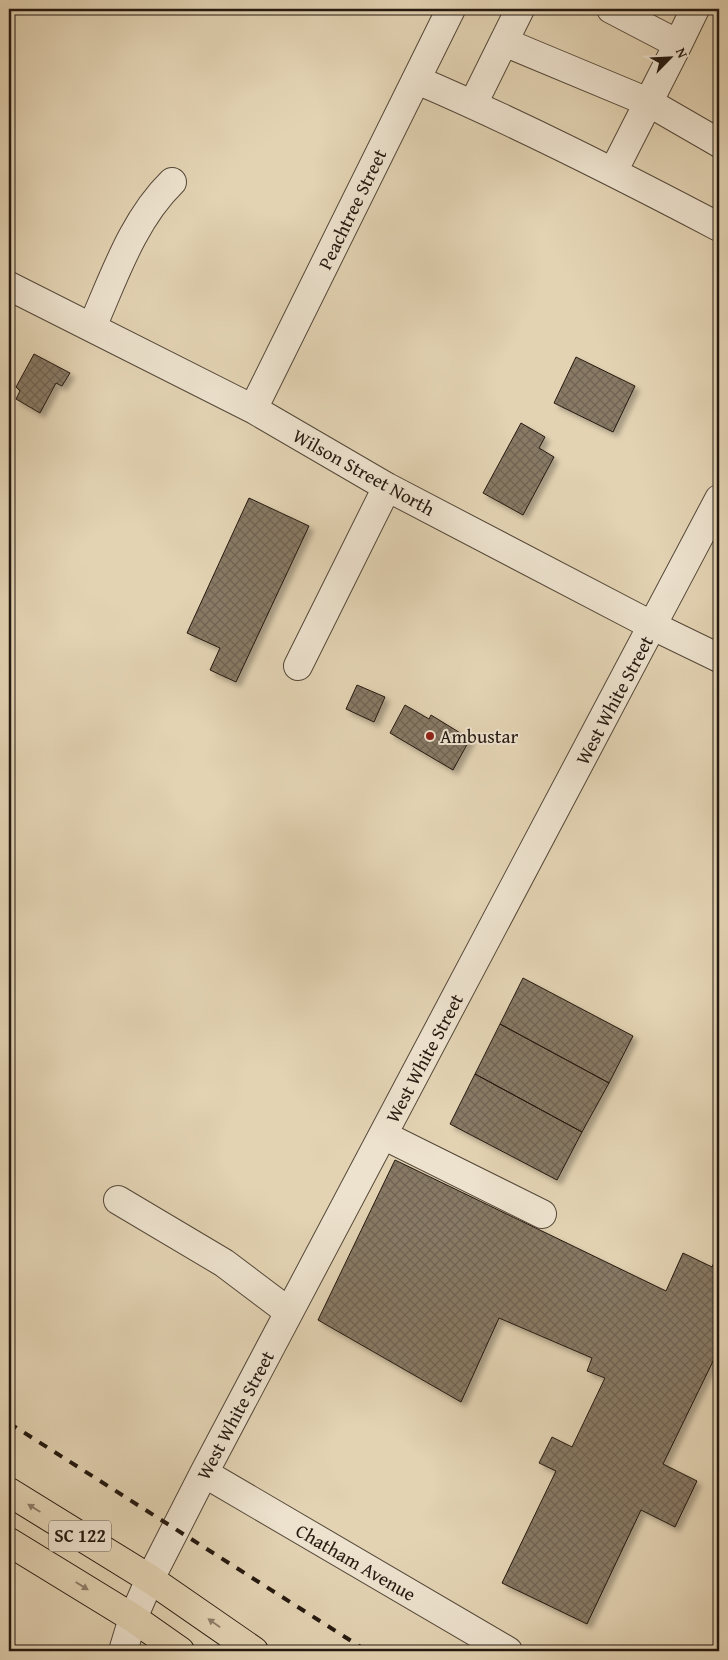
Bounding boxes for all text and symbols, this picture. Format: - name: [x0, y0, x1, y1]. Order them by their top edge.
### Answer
- north arrow: [646, 32, 696, 82]
- text: N: [671, 44, 693, 62]
- street label: Peachtree Street: [311, 144, 393, 274]
- street label: Wilson Street North: [288, 421, 440, 523]
- street label: West White Street: [568, 630, 660, 770]
- place label: Ambustar: [440, 722, 518, 750]
- marker: Ambustar: [424, 730, 436, 742]
- street label: West White Street: [378, 988, 470, 1128]
- street label: West White Street: [189, 1345, 281, 1485]
- one-way arrow: [28, 1503, 41, 1512]
- street label: Chatham Avenue: [291, 1516, 421, 1608]
- road number: SC 122: [49, 1520, 111, 1552]
- one-way arrow: [75, 1582, 88, 1591]
- one-way arrow: [207, 1618, 221, 1628]

